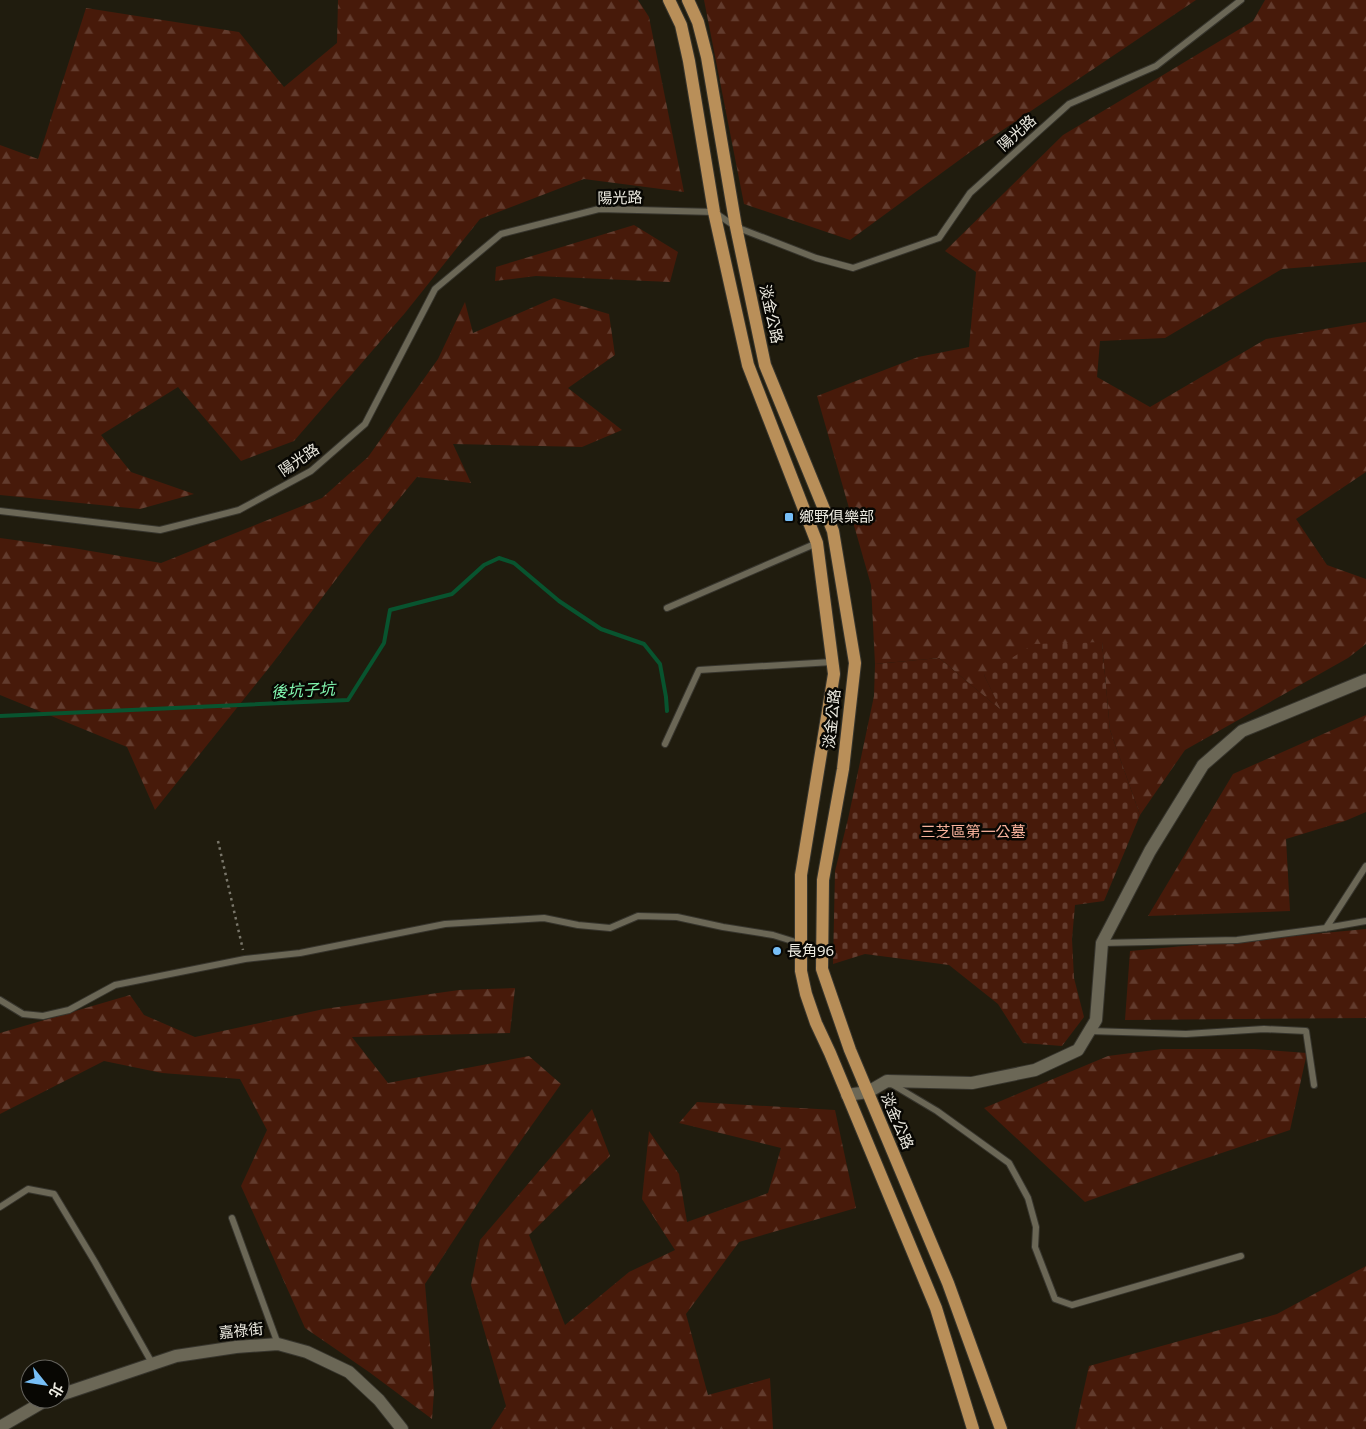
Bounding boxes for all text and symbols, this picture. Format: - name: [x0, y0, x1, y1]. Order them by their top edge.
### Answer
- street label: 陽光路: [993, 110, 1040, 155]
- street label: 陽光路: [597, 187, 643, 207]
- street label: 淡金公路: [756, 282, 788, 345]
- street label: 陽光路: [274, 438, 323, 480]
- place label: 鄉野俱樂部: [799, 506, 874, 526]
- marker: 鄉野俱樂部: [783, 511, 795, 523]
- water label: 後坑子坑: [270, 677, 338, 703]
- street label: 淡金公路: [818, 688, 844, 750]
- park label: 三芝區第一公墓: [920, 821, 1026, 841]
- place label: 長角96: [787, 940, 834, 960]
- marker: 長角96: [771, 945, 783, 957]
- street label: 淡金公路: [877, 1089, 919, 1152]
- street label: 嘉祿街: [217, 1318, 264, 1342]
- north arrow: [20, 1359, 70, 1409]
- text: 北: [45, 1380, 68, 1402]

